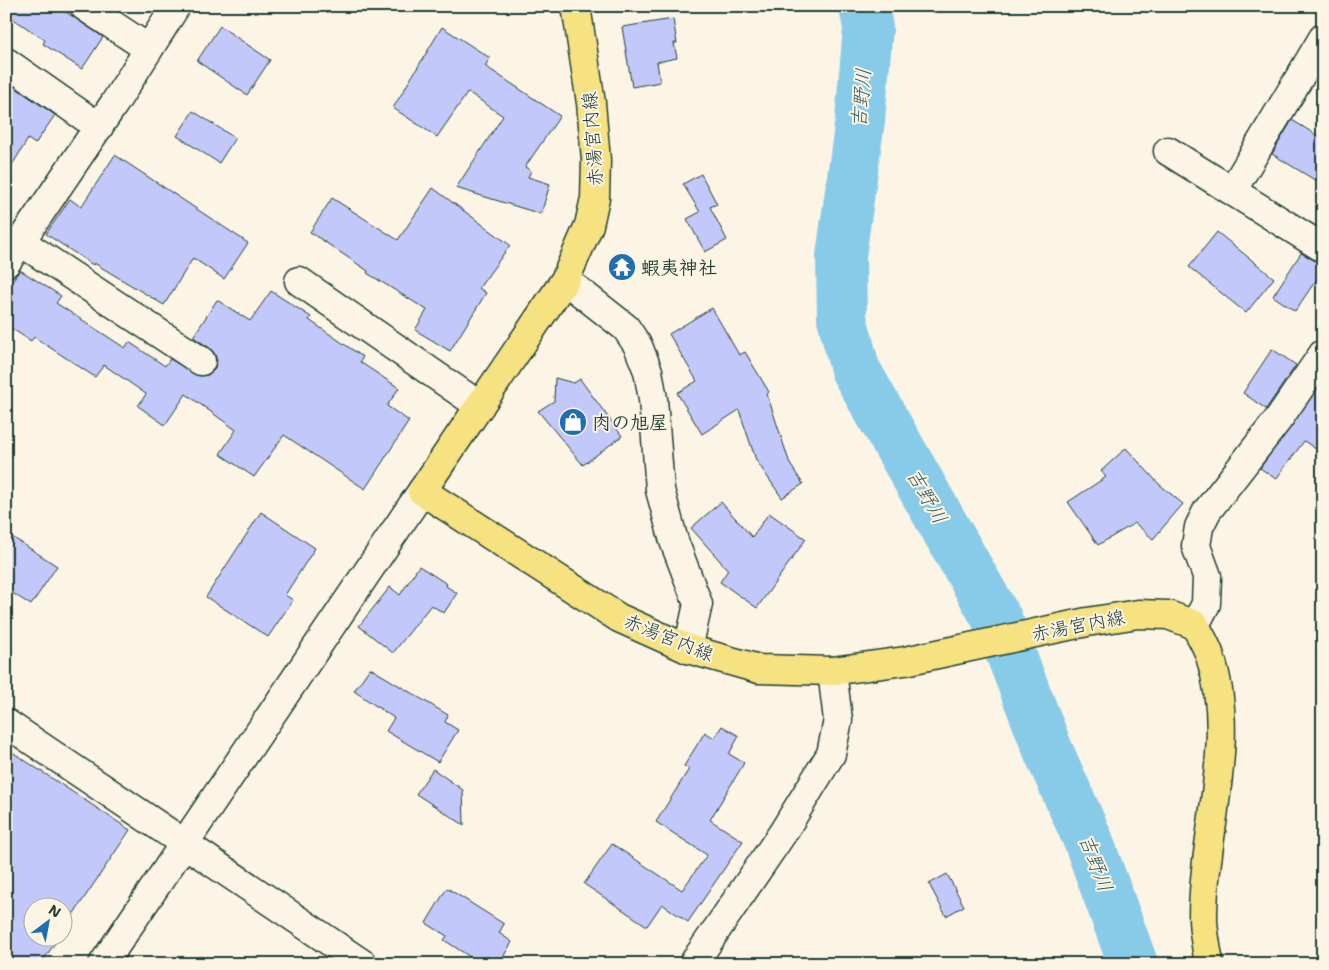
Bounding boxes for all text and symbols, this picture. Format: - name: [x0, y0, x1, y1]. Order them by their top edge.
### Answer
- water label: 吉野川: [845, 67, 877, 129]
- street label: 赤湯宮内線: [577, 91, 608, 187]
- temple icon: 蝦夷神社: [607, 252, 637, 282]
- place label: 蝦夷神社: [641, 255, 717, 280]
- shop icon: 肉の旭屋: [558, 407, 588, 437]
- place label: 肉の旭屋: [592, 410, 668, 435]
- water label: 吉野川: [901, 464, 953, 528]
- street label: 赤湯宮内線: [1029, 604, 1127, 647]
- street label: 赤湯宮内線: [620, 608, 718, 667]
- water label: 吉野川: [1073, 830, 1119, 896]
- north arrow: [22, 898, 72, 948]
- text: N: [45, 900, 64, 922]

